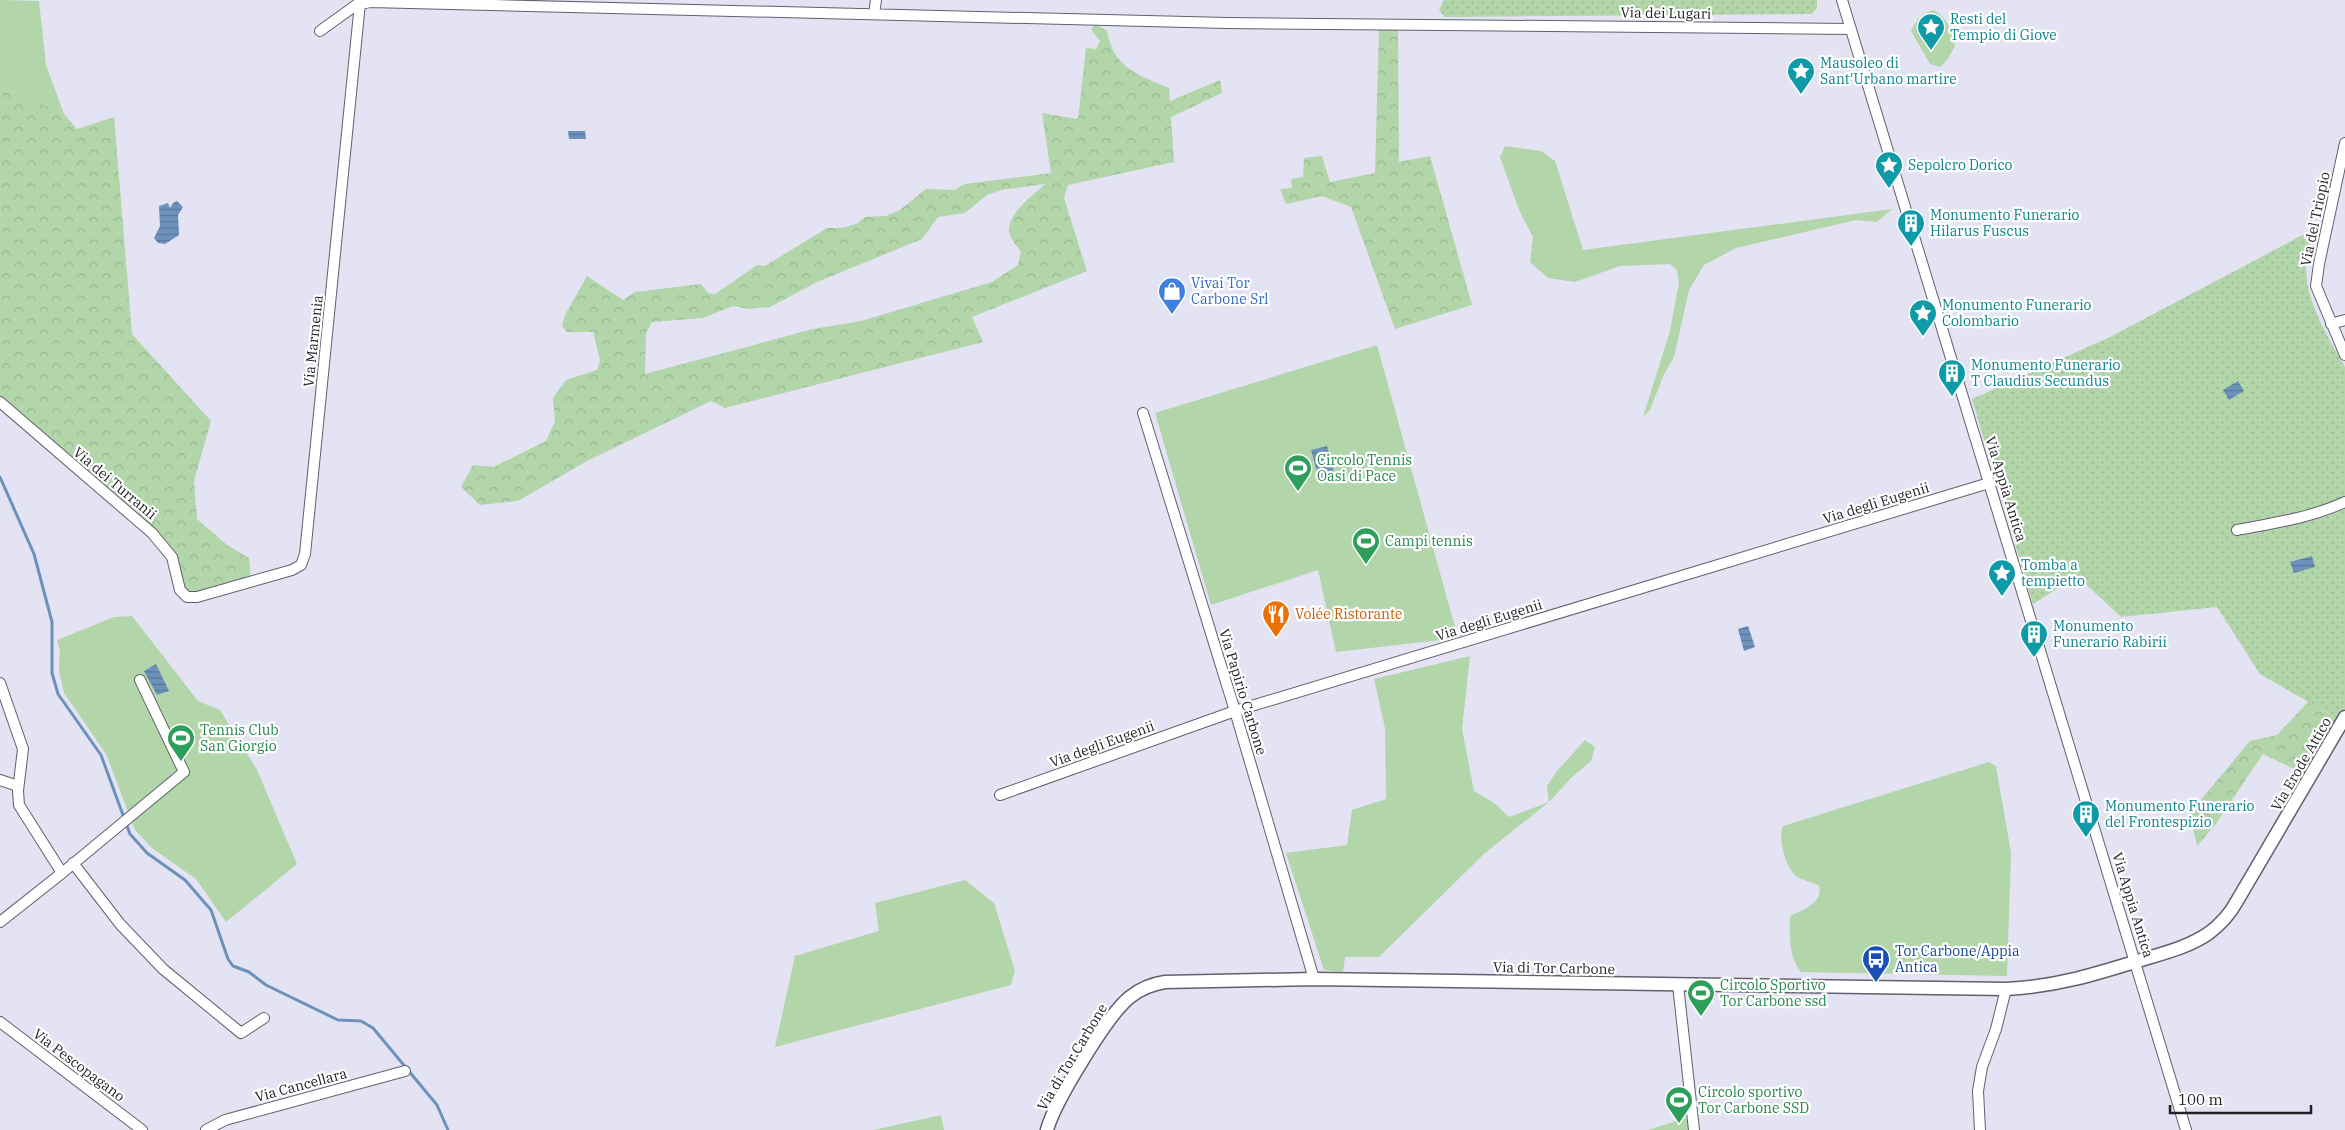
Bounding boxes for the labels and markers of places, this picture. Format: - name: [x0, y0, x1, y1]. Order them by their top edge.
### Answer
- place label: Resti del Tempio di Giove: [1950, 10, 2057, 44]
- place icon: Resti del Tempio di Giove: [1916, 12, 1946, 51]
- place label: Mausoleo di Sant'Urbano martire: [1820, 54, 1957, 88]
- place icon: Mausoleo di Sant'Urbano martire: [1786, 56, 1816, 95]
- place icon: Sepolcro Dorico: [1874, 150, 1904, 189]
- place label: Sepolcro Dorico: [1908, 156, 2013, 174]
- place label: Monumento Funerario Hilarus Fuscus: [1930, 206, 2080, 240]
- building icon: Monumento Funerario Hilarus Fuscus: [1896, 208, 1926, 247]
- place label: Vivai Tor Carbone Srl: [1191, 274, 1269, 308]
- shop icon: Vivai Tor Carbone Srl: [1157, 276, 1187, 315]
- place label: Monumento Funerario Colombario: [1942, 296, 2092, 330]
- place icon: Monumento Funerario Colombario: [1908, 298, 1938, 337]
- place label: Monumento Funerario T Claudius Secundus: [1971, 356, 2121, 390]
- building icon: Monumento Funerario T Claudius Secundus: [1937, 358, 1967, 397]
- place label: Circolo Tennis Oasi di Pace: [1317, 451, 1412, 485]
- sports icon: Circolo Tennis Oasi di Pace: [1283, 453, 1313, 492]
- sports icon: Campi tennis: [1351, 526, 1381, 565]
- place label: Campi tennis: [1385, 532, 1473, 550]
- place label: Tomba a tempietto: [2021, 556, 2085, 590]
- place icon: Tomba a tempietto: [1987, 558, 2017, 597]
- restaurant icon: Volée Ristorante: [1261, 599, 1291, 638]
- place label: Volée Ristorante: [1295, 605, 1403, 623]
- place label: Monumento Funerario Rabirii: [2053, 617, 2167, 651]
- building icon: Monumento Funerario Rabirii: [2019, 619, 2049, 658]
- place label: Tennis Club San Giorgio: [200, 721, 279, 755]
- sports icon: Tennis Club San Giorgio: [166, 723, 196, 762]
- place label: Monumento Funerario del Frontespizio: [2105, 797, 2255, 831]
- building icon: Monumento Funerario del Frontespizio: [2071, 799, 2101, 838]
- place label: Tor Carbone/Appia Antica: [1895, 942, 2020, 976]
- bus stop icon: Tor Carbone/Appia Antica: [1861, 944, 1891, 983]
- place label: Circolo Sportivo Tor Carbone ssd: [1720, 976, 1827, 1010]
- sports icon: Circolo Sportivo Tor Carbone ssd: [1686, 978, 1716, 1017]
- place label: Circolo sportivo Tor Carbone SSD: [1698, 1083, 1809, 1117]
- sports icon: Circolo sportivo Tor Carbone SSD: [1664, 1085, 1694, 1124]

